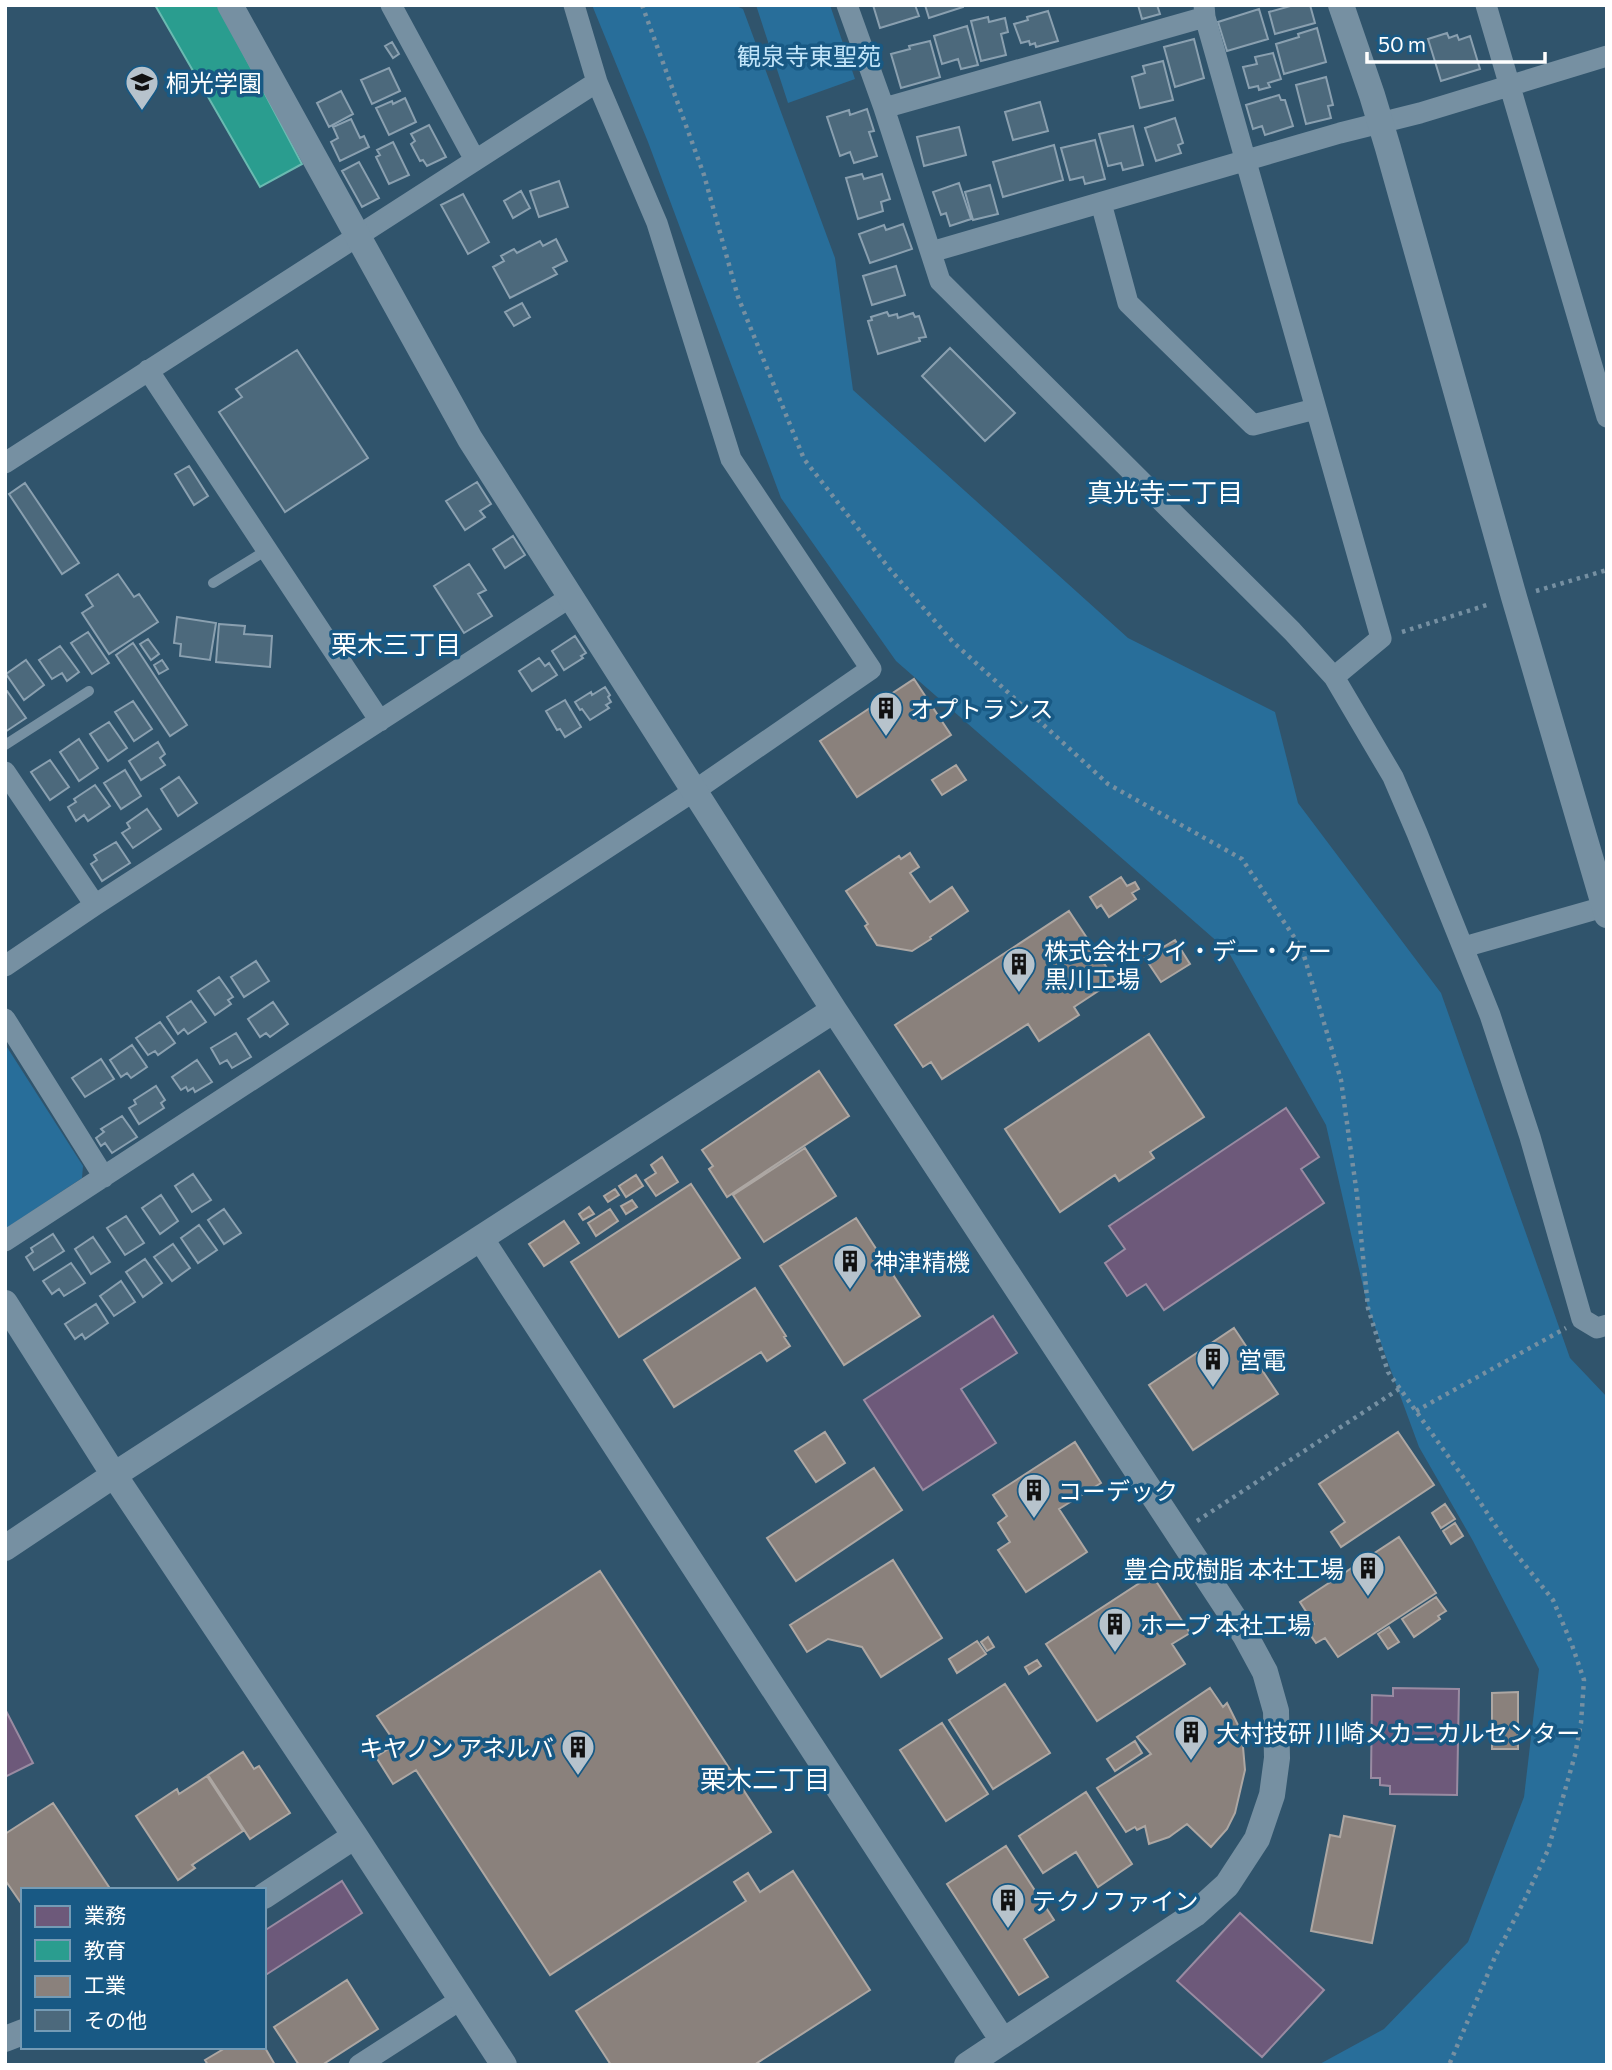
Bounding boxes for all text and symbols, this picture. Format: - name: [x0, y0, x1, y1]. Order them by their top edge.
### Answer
- scale bar: [1367, 21, 1546, 65]
- text: 50 m: [1378, 31, 1426, 56]
- park label: 観泉寺東聖苑: [737, 41, 881, 70]
- school or university icon: 桐光学園: [123, 63, 161, 112]
- place label: 桐光学園: [166, 68, 262, 97]
- district label: 真光寺二丁目: [1087, 476, 1243, 507]
- district label: 栗木三丁目: [331, 628, 461, 659]
- building icon: オプトランス: [867, 689, 905, 738]
- place label: オプトランス: [910, 694, 1054, 723]
- place label: 株式会社ワイ・デー・ケー 黒川工場: [1044, 936, 1332, 993]
- building icon: 株式会社ワイ・デー・ケー 黒川工場: [1000, 945, 1038, 994]
- building icon: 神津精機: [831, 1242, 869, 1291]
- place label: 神津精機: [874, 1247, 970, 1276]
- building icon: 営電: [1194, 1340, 1232, 1389]
- place label: 営電: [1238, 1345, 1286, 1374]
- building icon: コーデック: [1015, 1471, 1053, 1520]
- place label: コーデック: [1058, 1476, 1178, 1505]
- building icon: 豊合成樹脂 本社工場: [1349, 1549, 1387, 1598]
- place label: 豊合成樹脂 本社工場: [1123, 1554, 1344, 1583]
- building icon: ホープ 本社工場: [1096, 1605, 1134, 1654]
- place label: ホープ 本社工場: [1140, 1610, 1311, 1639]
- building icon: 大村技研 川崎メカニカルセンター: [1172, 1713, 1210, 1762]
- place label: 大村技研 川崎メカニカルセンター: [1216, 1718, 1581, 1747]
- building icon: キヤノン アネルバ: [559, 1728, 597, 1777]
- place label: キヤノン アネルバ: [359, 1733, 554, 1762]
- district label: 栗木二丁目: [700, 1763, 830, 1794]
- building icon: テクノファイン: [989, 1881, 1027, 1930]
- place label: テクノファイン: [1032, 1886, 1199, 1915]
- legend: [21, 1888, 266, 2049]
- text: 業務: [84, 1902, 126, 1927]
- text: 教育: [84, 1937, 126, 1962]
- text: 工業: [84, 1972, 126, 1997]
- text: その他: [84, 2007, 147, 2032]

